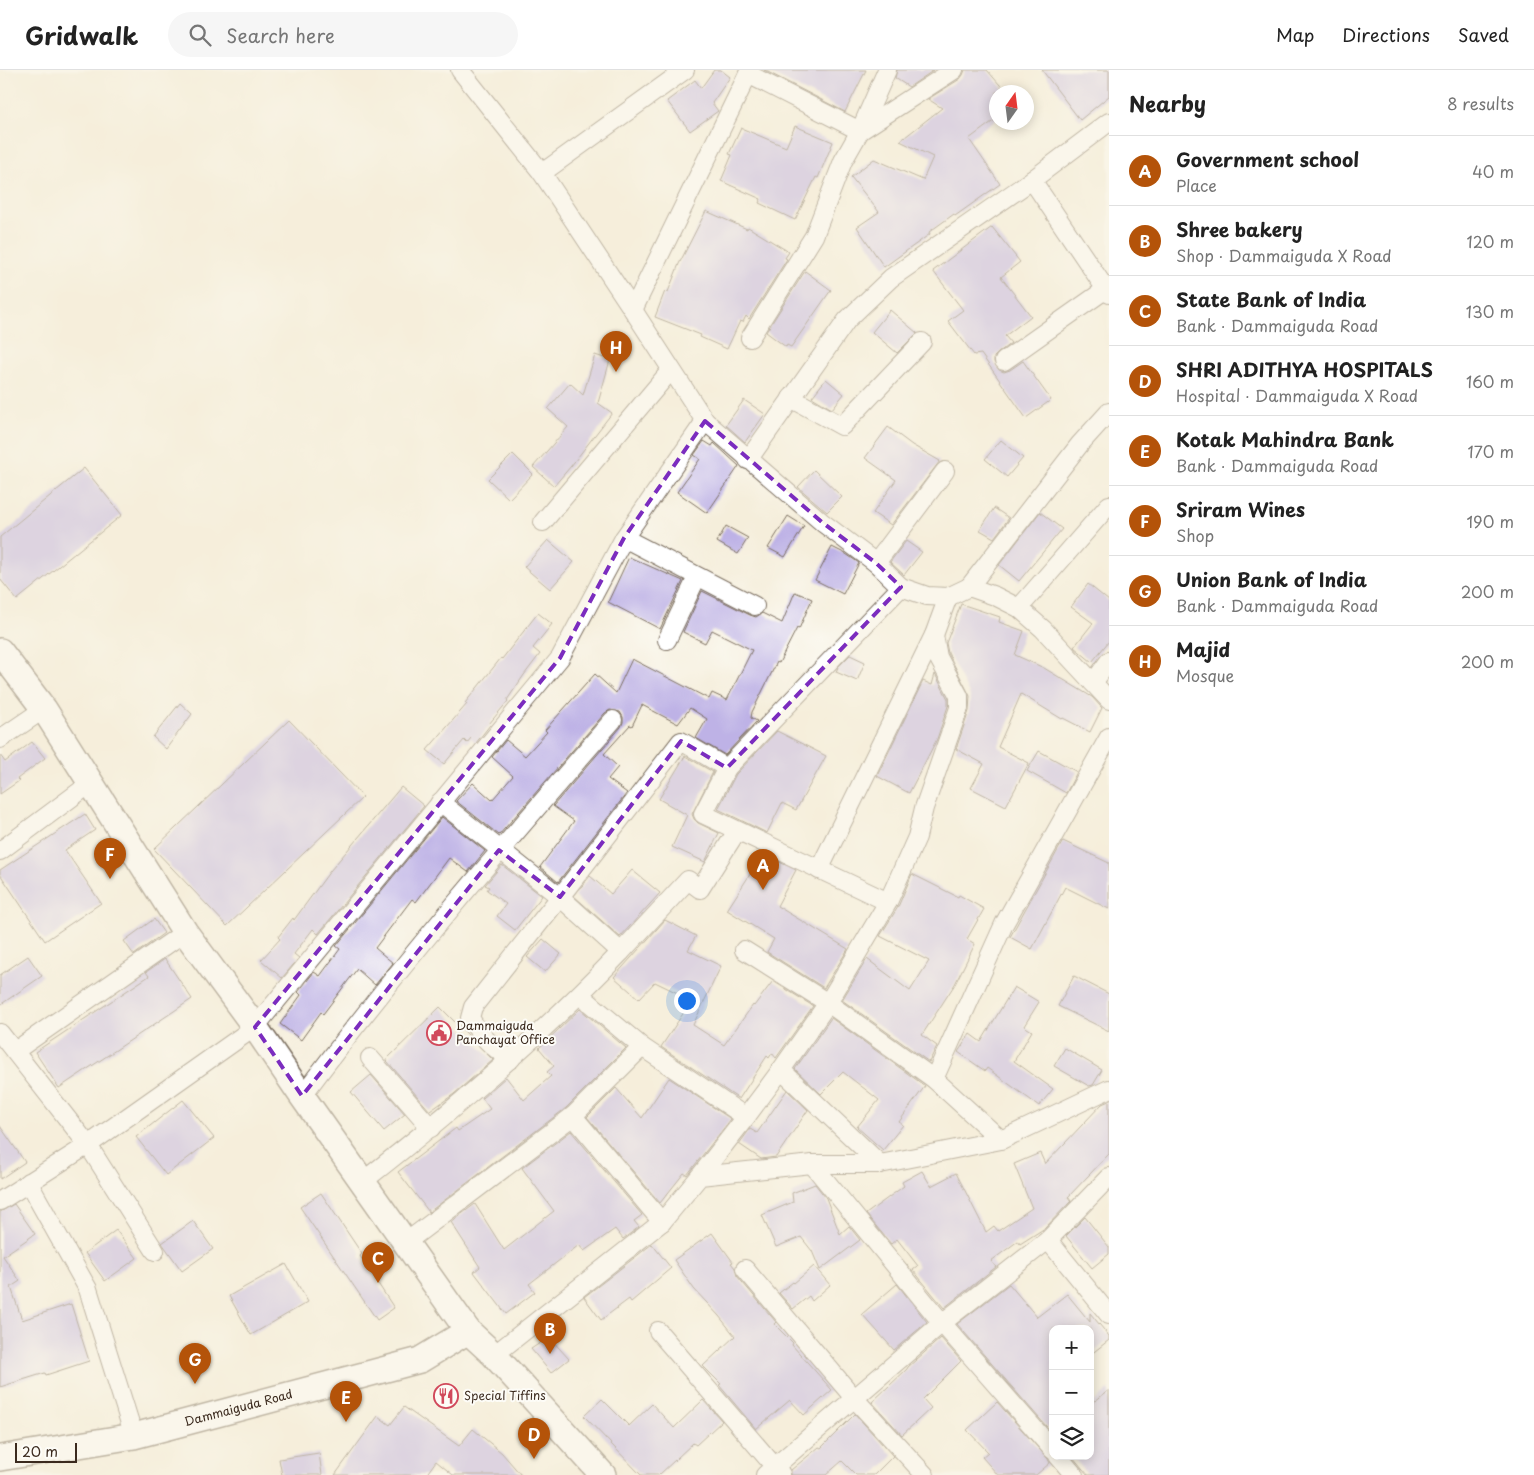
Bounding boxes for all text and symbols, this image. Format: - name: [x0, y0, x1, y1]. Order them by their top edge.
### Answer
- search box: [168, 12, 518, 57]
- text: Gridwalk: [25, 17, 138, 53]
- icon: search: [186, 21, 214, 49]
- text: Search here: [226, 21, 335, 49]
- text: Map: [1276, 21, 1314, 48]
- text: Directions: [1342, 21, 1430, 48]
- text: Saved: [1458, 21, 1509, 48]
- north arrow: [989, 85, 1034, 130]
- text: Nearby: [1129, 87, 1206, 119]
- text: 8 results: [1447, 91, 1514, 115]
- text: Government school: [1176, 145, 1359, 173]
- text: A: [1139, 159, 1151, 183]
- text: 40 m: [1472, 159, 1514, 183]
- text: Place: [1176, 173, 1217, 197]
- text: Shree bakery: [1176, 215, 1303, 243]
- text: B: [1140, 229, 1150, 253]
- text: 120 m: [1467, 229, 1514, 253]
- text: Shop · Dammaiguda X Road: [1176, 243, 1392, 267]
- text: State Bank of India: [1176, 285, 1366, 313]
- text: C: [1139, 299, 1151, 323]
- text: 130 m: [1466, 299, 1514, 323]
- text: Bank · Dammaiguda Road: [1176, 313, 1378, 337]
- pin: H: [600, 331, 632, 372]
- text: SHRI ADITHYA HOSPITALS: [1176, 355, 1433, 383]
- text: D: [1139, 369, 1151, 393]
- text: 160 m: [1466, 369, 1514, 393]
- text: Hospital · Dammaiguda X Road: [1176, 383, 1418, 407]
- text: Kotak Mahindra Bank: [1176, 425, 1394, 453]
- text: E: [1140, 439, 1150, 463]
- text: 170 m: [1468, 439, 1514, 463]
- text: Bank · Dammaiguda Road: [1176, 453, 1378, 477]
- text: Sriram Wines: [1176, 495, 1305, 523]
- text: F: [1140, 509, 1150, 533]
- text: 190 m: [1466, 509, 1514, 533]
- text: Shop: [1176, 523, 1214, 547]
- text: Union Bank of India: [1176, 565, 1367, 593]
- text: G: [1138, 579, 1152, 603]
- text: 200 m: [1461, 579, 1514, 603]
- text: Bank · Dammaiguda Road: [1176, 593, 1378, 617]
- text: Majid: [1176, 635, 1230, 663]
- text: H: [1139, 649, 1151, 673]
- text: 200 m: [1461, 649, 1514, 673]
- text: Mosque: [1176, 663, 1234, 687]
- pin: F: [94, 838, 126, 879]
- pin: A: [747, 849, 779, 890]
- your location: [674, 988, 700, 1014]
- place label: Dammaiguda Panchayat Office: [456, 1016, 555, 1048]
- public building icon: Dammaiguda Panchayat Office: [426, 1020, 452, 1046]
- pin: C: [362, 1242, 394, 1283]
- pin: B: [534, 1313, 566, 1354]
- map controls: [1049, 1325, 1094, 1460]
- button: +: [1049, 1325, 1094, 1370]
- pin: G: [179, 1343, 211, 1384]
- button: −: [1049, 1370, 1094, 1415]
- pin: E: [330, 1381, 362, 1422]
- restaurant icon: Special Tiffins: [433, 1383, 459, 1409]
- street label: Dammaiguda Road: [182, 1384, 294, 1430]
- place label: Special Tiffins: [464, 1386, 546, 1404]
- button: layers: [1049, 1415, 1094, 1460]
- pin: D: [518, 1418, 550, 1459]
- scale bar: [15, 1440, 78, 1463]
- text: 20 m: [22, 1441, 58, 1462]

